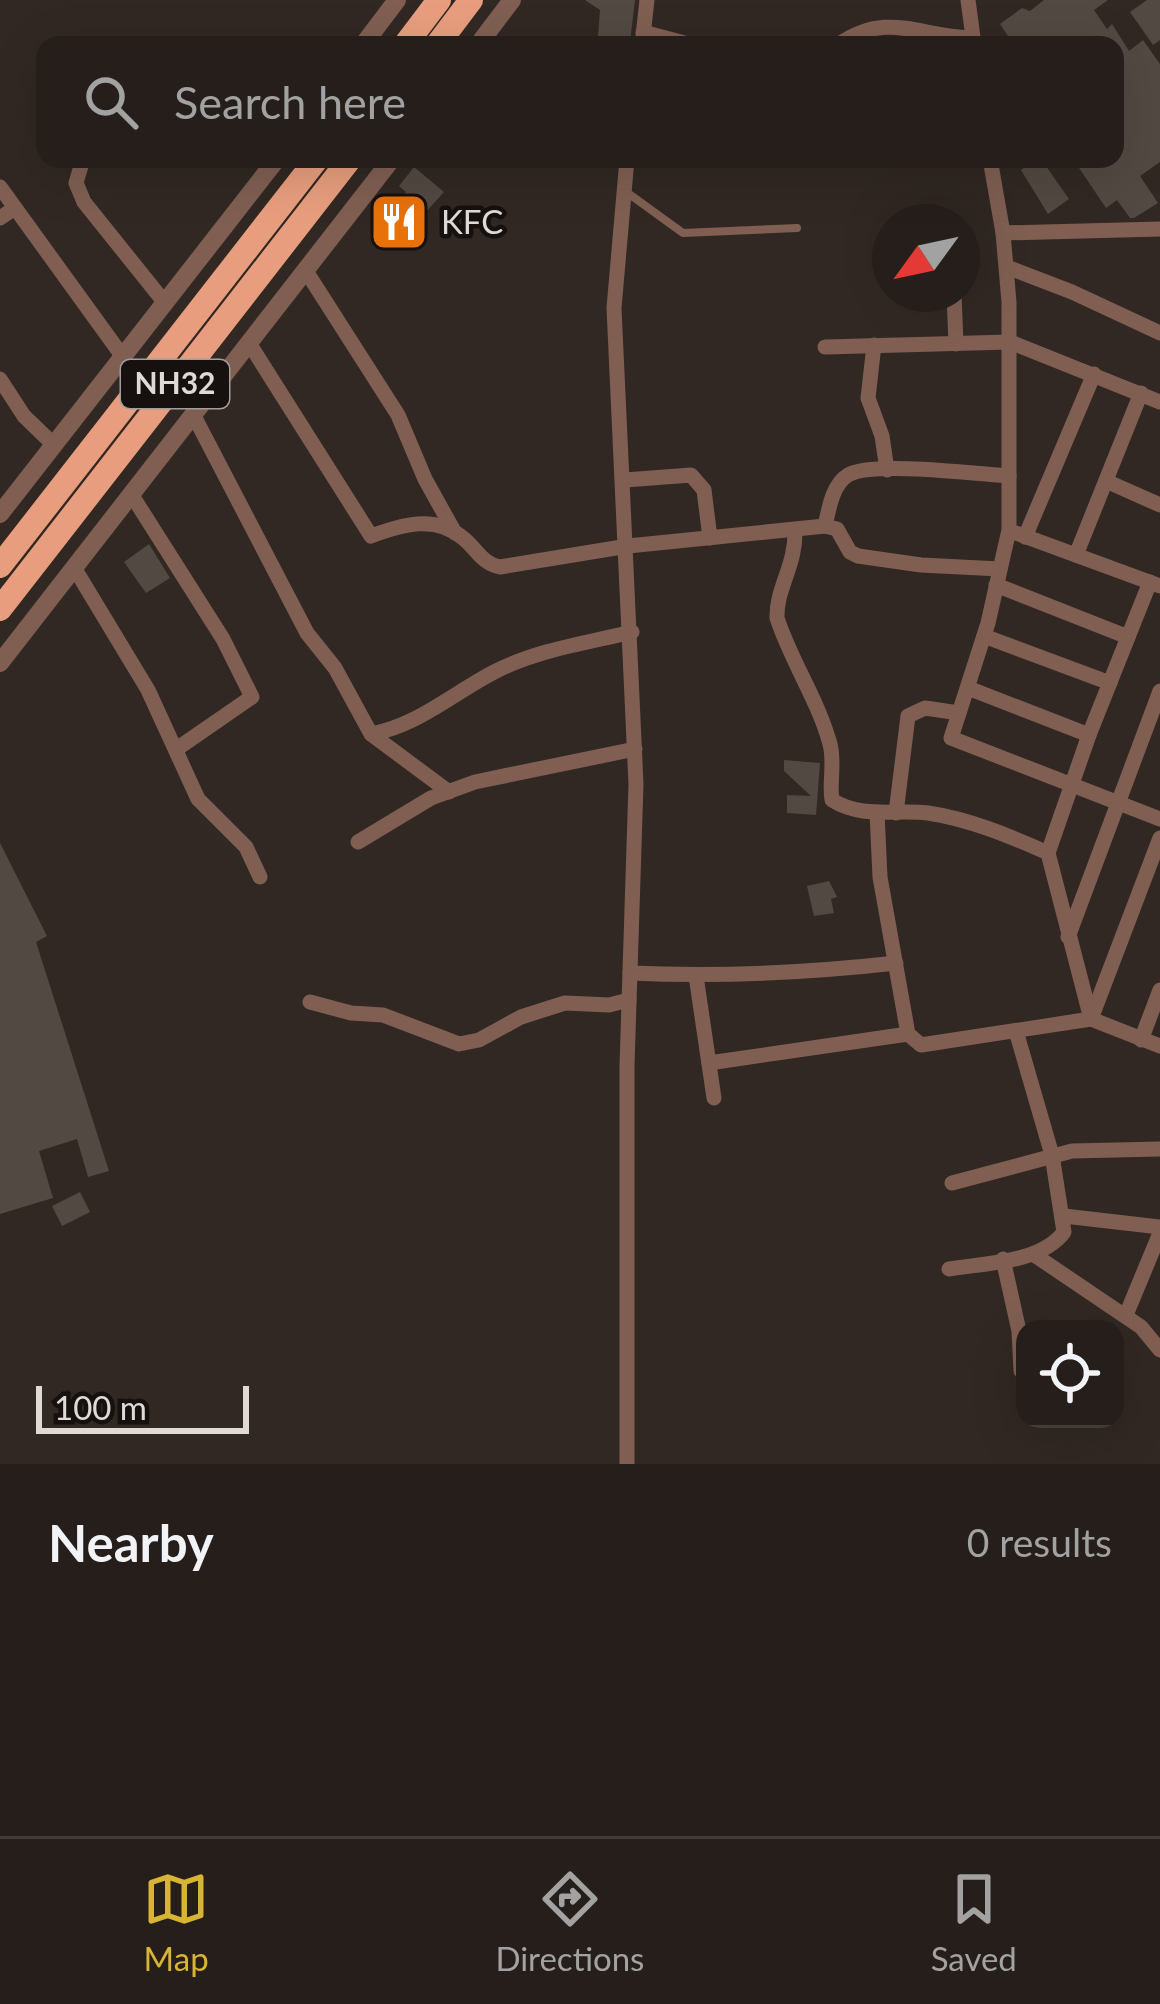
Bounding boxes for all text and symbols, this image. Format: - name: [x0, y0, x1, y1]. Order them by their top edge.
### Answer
- search box: [36, 36, 1124, 168]
- icon: search: [78, 69, 144, 135]
- text: Search here: [174, 75, 406, 129]
- restaurant icon: KFC: [368, 191, 430, 253]
- place label: KFC: [441, 201, 503, 241]
- north arrow: [872, 204, 980, 312]
- road number: NH32: [121, 360, 229, 408]
- map controls: [1016, 1320, 1124, 1428]
- button: locate: [1016, 1320, 1124, 1428]
- scale bar: [36, 1380, 249, 1433]
- text: 100 m: [54, 1387, 147, 1427]
- text: Nearby: [48, 1512, 214, 1573]
- text: 0 results: [967, 1519, 1112, 1565]
- tab: Map: [143, 1866, 209, 1978]
- tab: Directions: [495, 1866, 644, 1978]
- tab: Saved: [931, 1866, 1017, 1978]

